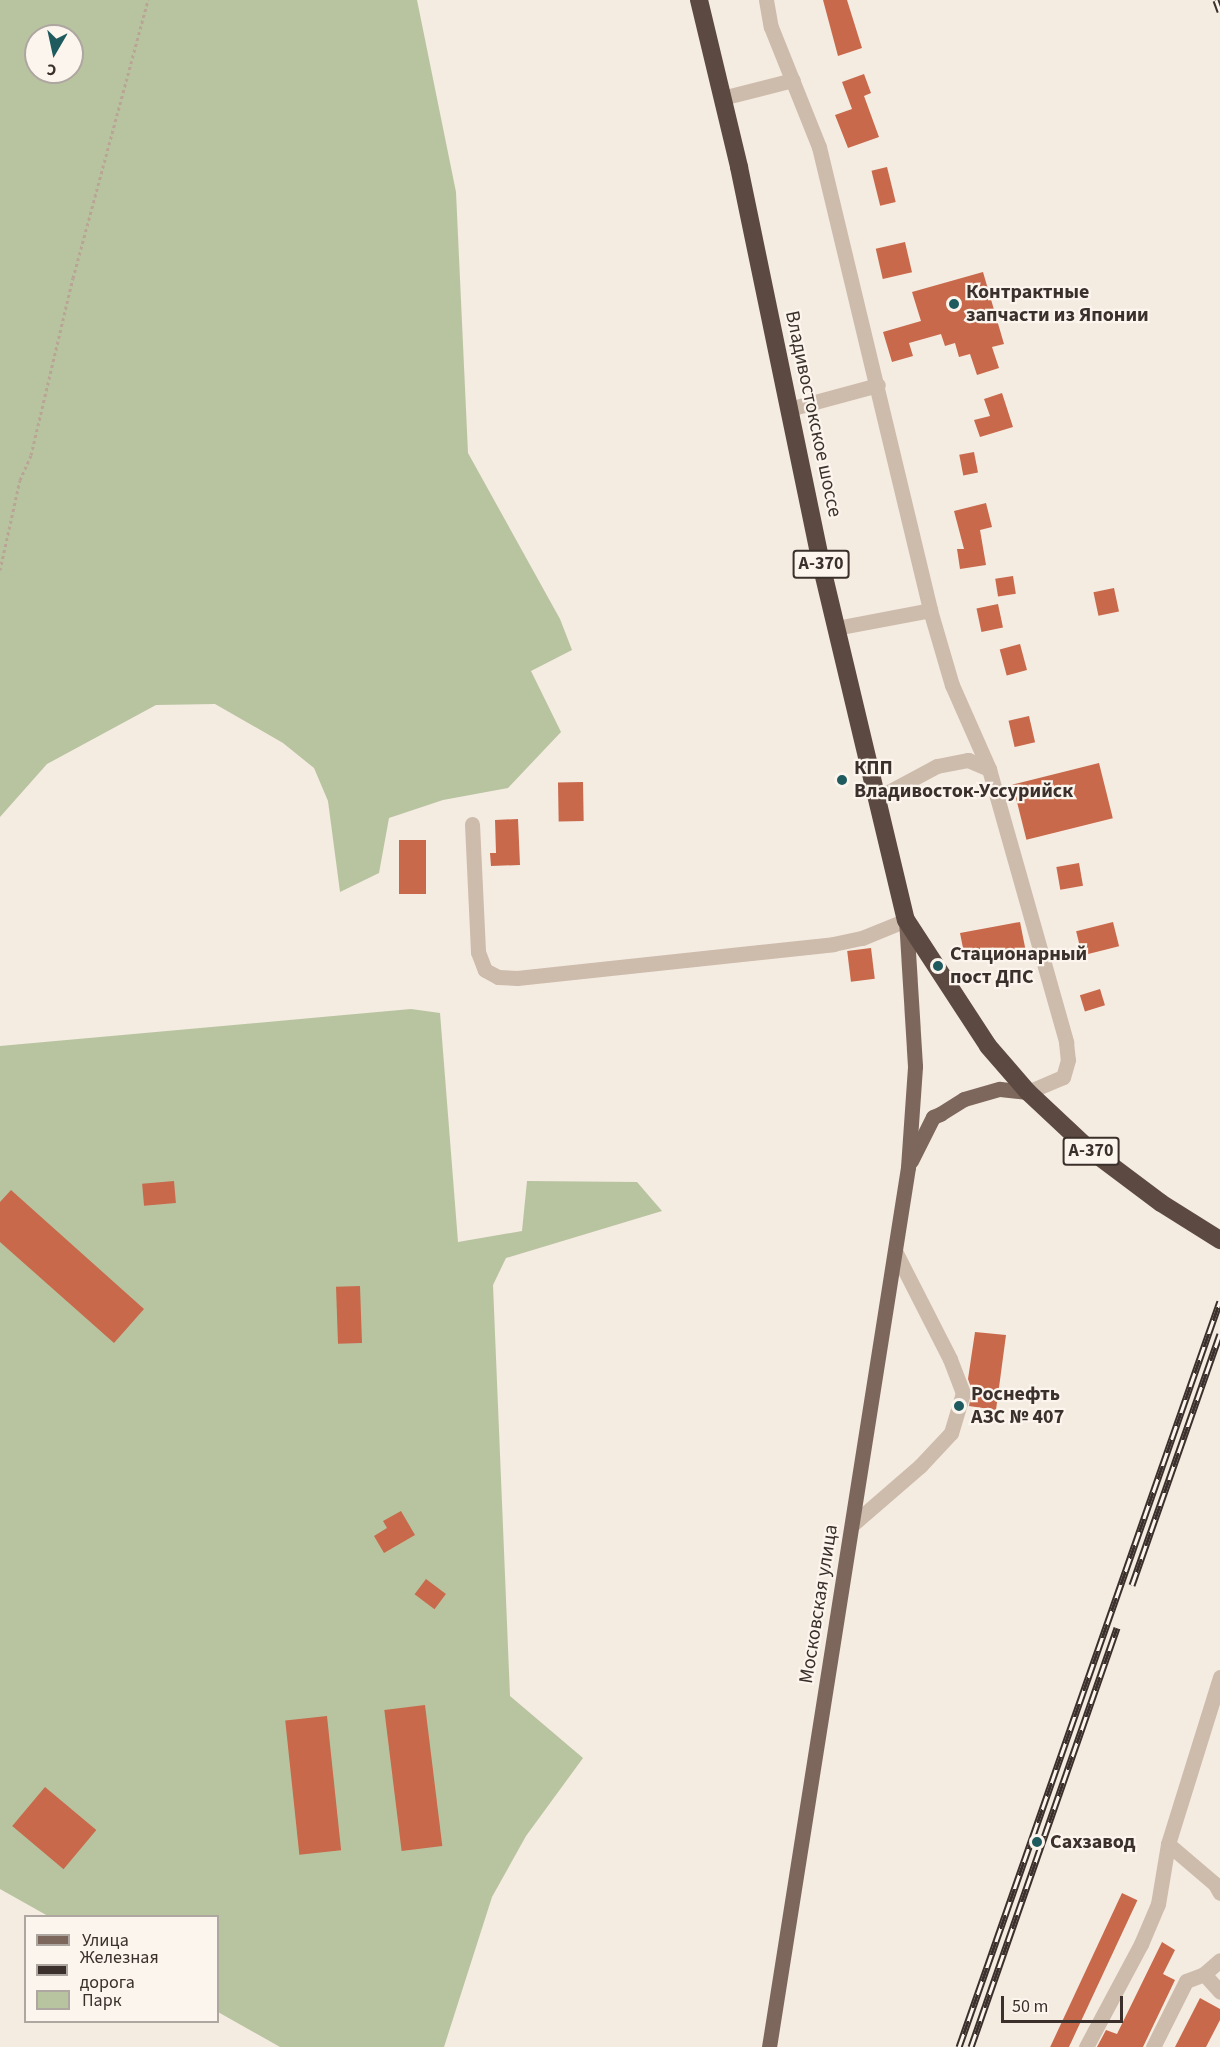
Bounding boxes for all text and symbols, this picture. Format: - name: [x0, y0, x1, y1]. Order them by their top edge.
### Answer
- north arrow: [24, 24, 84, 84]
- text: С: [45, 58, 58, 81]
- place label: Контрактные запчасти из Японии: [966, 280, 1149, 327]
- marker: Контрактные запчасти из Японии: [947, 297, 961, 311]
- street label: Владивостокское шоссе: [779, 309, 847, 519]
- road number: А-370: [792, 549, 850, 579]
- place label: КПП Владивосток-Уссурийск: [854, 756, 1073, 803]
- marker: КПП Владивосток-Уссурийск: [835, 773, 849, 787]
- place label: Стационарный пост ДПС: [950, 942, 1087, 989]
- marker: Стационарный пост ДПС: [931, 959, 945, 973]
- road number: А-370: [1062, 1136, 1120, 1166]
- place label: Роснефть АЗС № 407: [971, 1382, 1064, 1429]
- marker: Роснефть АЗС № 407: [952, 1399, 966, 1413]
- street label: Московская улица: [795, 1523, 843, 1685]
- place label: Сахзавод: [1050, 1830, 1136, 1854]
- marker: Сахзавод: [1028, 1833, 1046, 1851]
- legend: [24, 1915, 219, 2023]
- text: Улица: [82, 1928, 129, 1953]
- text: Железная дорога: [80, 1945, 159, 1995]
- scale bar: [1004, 1984, 1126, 2022]
- text: Парк: [82, 1988, 122, 2013]
- text: 50 m: [1012, 1994, 1048, 2019]

